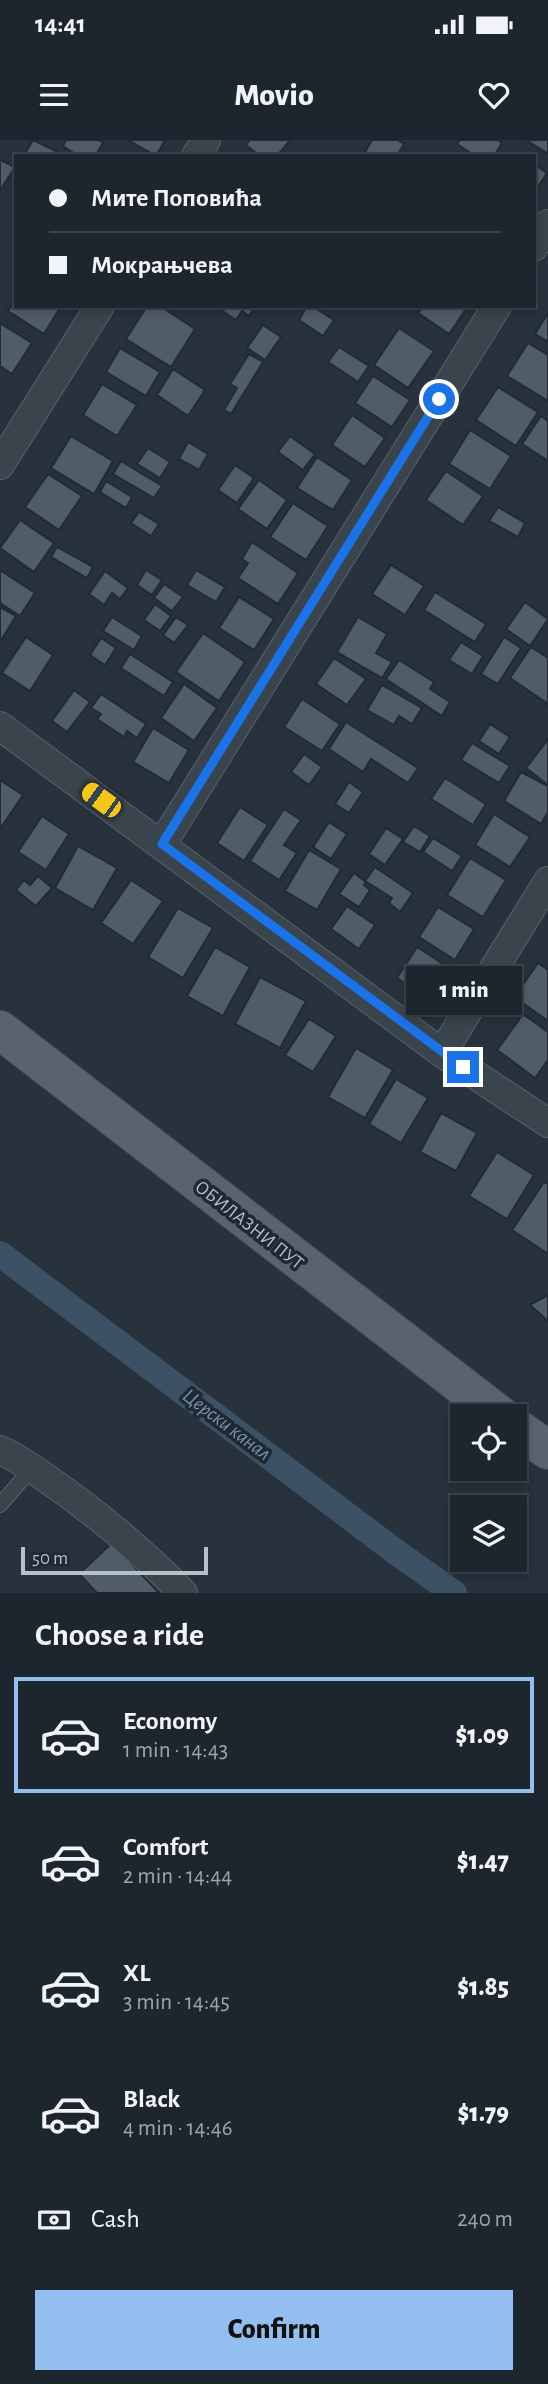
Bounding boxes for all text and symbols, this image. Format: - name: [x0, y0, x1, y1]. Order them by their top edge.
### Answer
- text: 14:41: [35, 11, 86, 37]
- icon: menu: [35, 76, 73, 114]
- icon: heart: [475, 76, 513, 114]
- text: Movio: [234, 79, 314, 111]
- text: Мите Поповића: [91, 185, 262, 211]
- text: Мокрањчева: [91, 252, 233, 278]
- route start: [423, 383, 455, 415]
- car: [78, 779, 125, 821]
- callout: 1 min: [405, 965, 521, 1014]
- text: 1 min: [440, 979, 488, 1002]
- route end: [447, 1051, 479, 1083]
- street label: ОБИЛАЗНИ ПУТ: [191, 1177, 307, 1273]
- water label: Церски канал: [178, 1385, 275, 1465]
- map controls: [450, 1404, 527, 1572]
- button: locate: [450, 1404, 527, 1481]
- button: layers: [450, 1495, 527, 1572]
- scale bar: [21, 1544, 208, 1576]
- text: 50 m: [32, 1549, 68, 1568]
- text: Choose a ride: [35, 1619, 204, 1651]
- icon: car: [39, 1704, 102, 1767]
- text: Economy: [123, 1708, 217, 1734]
- text: $1.09: [455, 1722, 509, 1748]
- text: 1 min · 14:43: [123, 1739, 228, 1762]
- icon: car: [39, 1830, 102, 1893]
- text: Comfort: [123, 1834, 208, 1860]
- text: $1.47: [457, 1848, 509, 1874]
- text: 2 min · 14:44: [123, 1865, 232, 1888]
- icon: car: [39, 1956, 102, 2019]
- text: XL: [123, 1960, 150, 1986]
- text: $1.85: [457, 1974, 509, 2000]
- text: 3 min · 14:45: [123, 1991, 230, 2014]
- icon: car: [39, 2082, 102, 2145]
- text: Black: [123, 2086, 180, 2112]
- text: $1.79: [457, 2100, 509, 2126]
- text: 4 min · 14:46: [123, 2117, 233, 2140]
- icon: cash: [35, 2201, 73, 2239]
- text: Cash: [91, 2206, 140, 2232]
- text: 240 m: [457, 2208, 513, 2231]
- button: Confirm: [35, 2290, 513, 2370]

